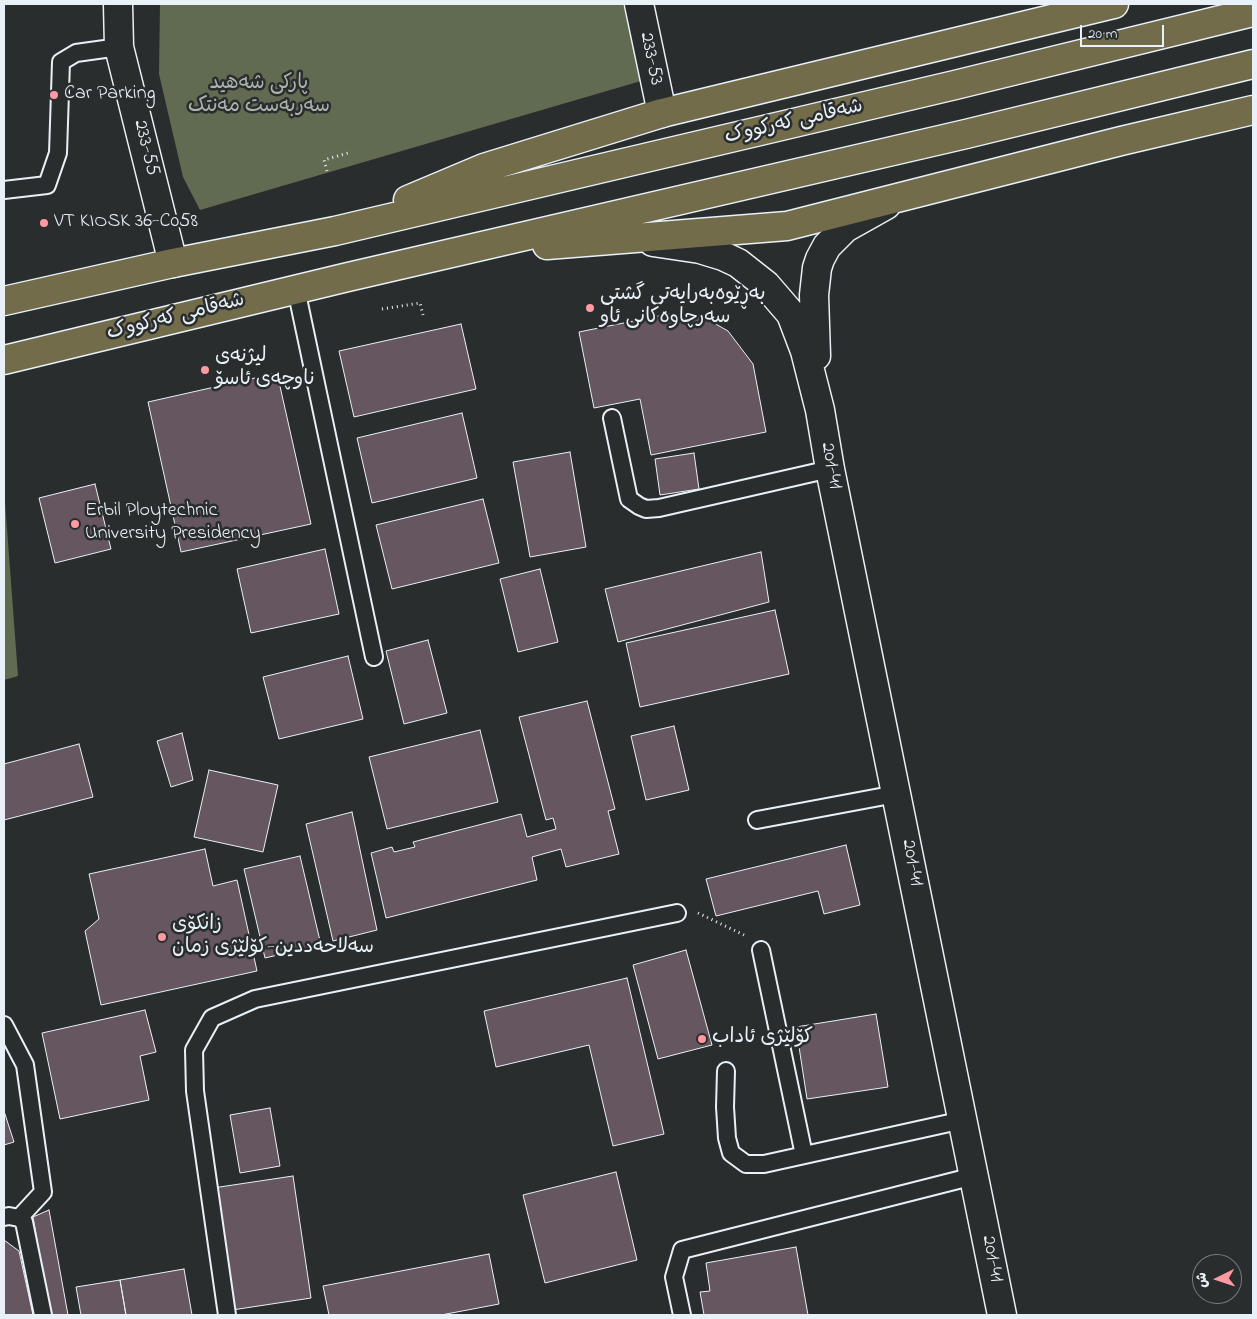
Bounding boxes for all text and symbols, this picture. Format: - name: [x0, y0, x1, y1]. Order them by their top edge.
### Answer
- scale bar: [1082, 15, 1166, 47]
- text: 20 m: [1088, 23, 1117, 45]
- street label: 233-53: [633, 30, 667, 88]
- park label: پارکی شەهید سەربەست مەنتک: [188, 73, 330, 120]
- place label: Car Parking: [64, 83, 156, 107]
- marker: Car Parking: [48, 89, 60, 101]
- street label: شەقامی کەرکووک: [722, 95, 866, 151]
- street label: 233-55: [126, 118, 164, 178]
- place label: VT KIOSK 36-C058: [54, 211, 198, 235]
- marker: VT KIOSK 36-C058: [38, 217, 50, 229]
- place label: بەڕێوەبەرایەتی گشتی سەرچاوەکانی ئاو: [600, 284, 765, 331]
- street label: شەقامی کەرکووک: [105, 289, 247, 347]
- marker: بەڕێوەبەرایەتی گشتی سەرچاوەکانی ئاو: [584, 302, 596, 314]
- place label: لیژنەی ناوچەی ئاسۆ: [215, 346, 315, 393]
- marker: لیژنەی ناوچەی ئاسۆ: [199, 364, 211, 376]
- street label: 201-41: [814, 441, 846, 491]
- place label: Erbil Ploytechnic University Presidency: [85, 500, 261, 547]
- marker: Erbil Ploytechnic University Presidency: [69, 518, 81, 530]
- street label: 201-41: [895, 838, 927, 888]
- place label: زانکۆی سەلاحەددین-کۆلێژی زمان: [172, 914, 374, 961]
- marker: زانکۆی سەلاحەددین-کۆلێژی زمان: [156, 931, 168, 943]
- place label: کۆلێژی ئاداب: [712, 1027, 813, 1051]
- marker: کۆلێژی ئاداب: [696, 1033, 708, 1045]
- street label: 201-41: [975, 1234, 1007, 1284]
- north arrow: [1192, 1254, 1242, 1304]
- text: ش: [1192, 1272, 1214, 1288]

